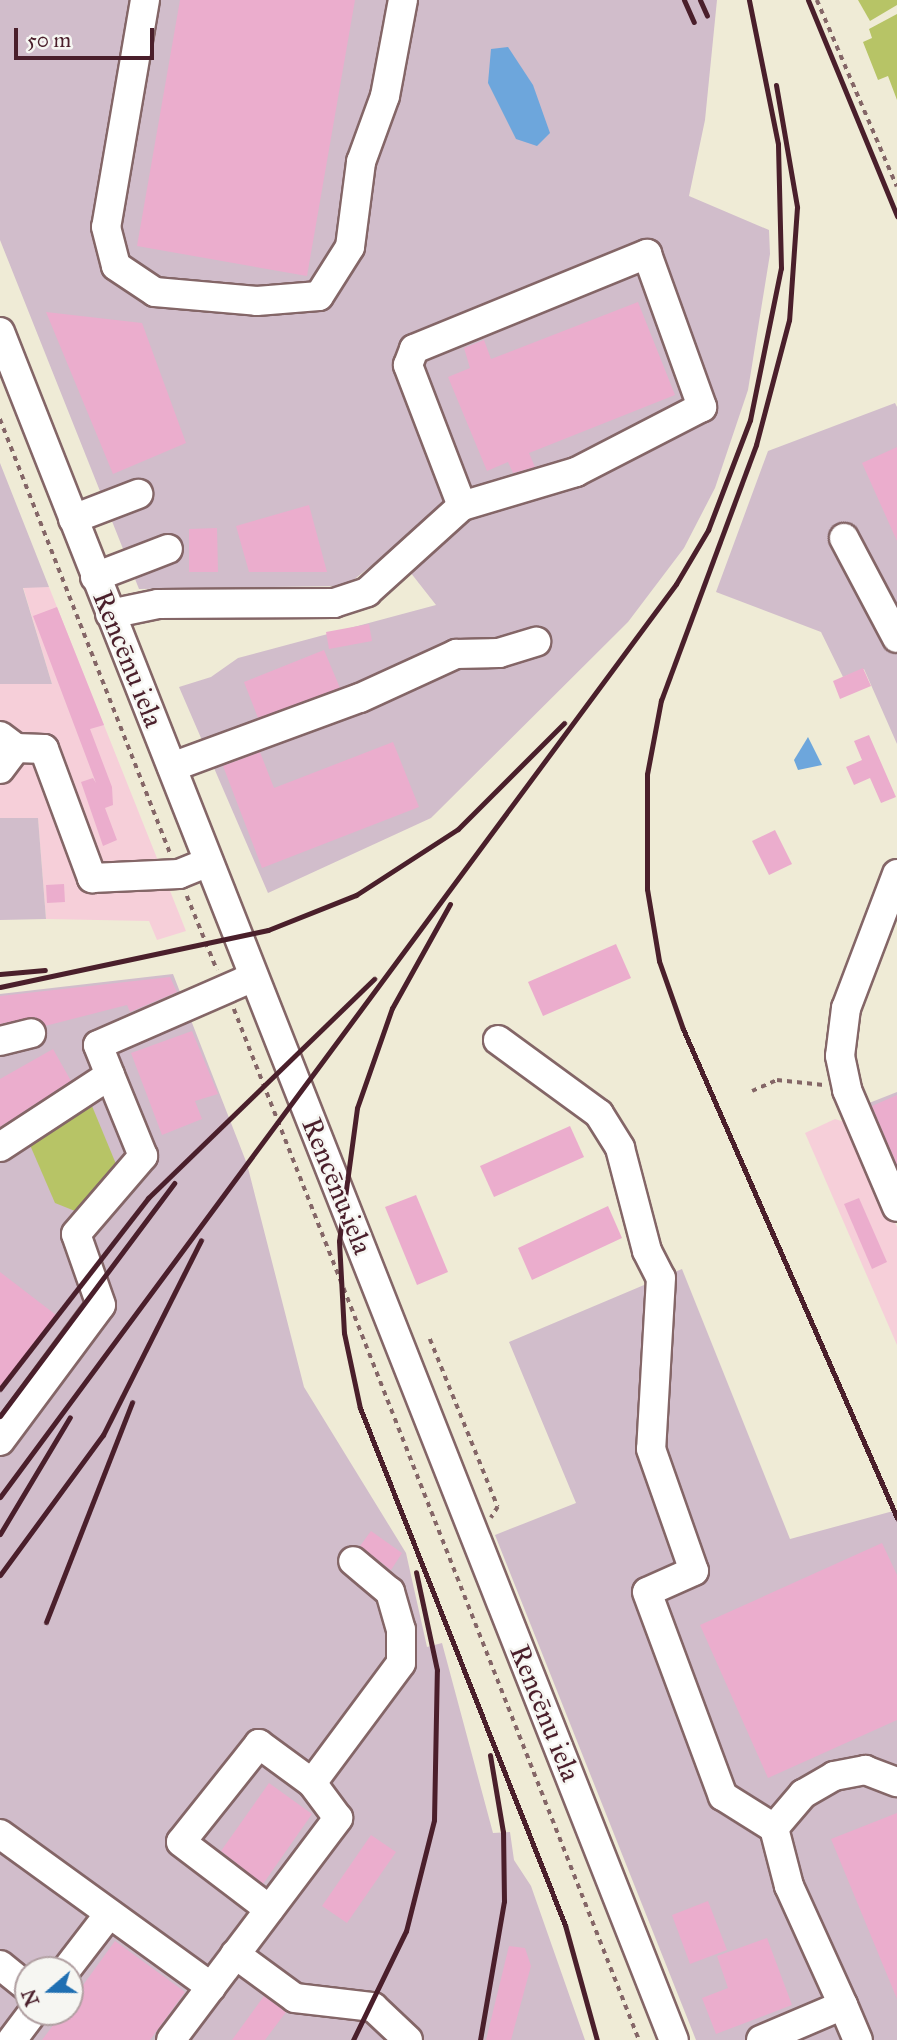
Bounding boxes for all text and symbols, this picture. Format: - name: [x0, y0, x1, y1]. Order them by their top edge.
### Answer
- scale bar: [18, 14, 158, 58]
- text: 50 m: [27, 27, 71, 53]
- street label: Rencēnu iela: [85, 586, 171, 732]
- street label: Rencēnu iela: [294, 1113, 380, 1259]
- street label: Rencēnu iela: [502, 1640, 588, 1786]
- north arrow: [14, 1956, 84, 2026]
- text: N: [17, 1986, 44, 2009]

